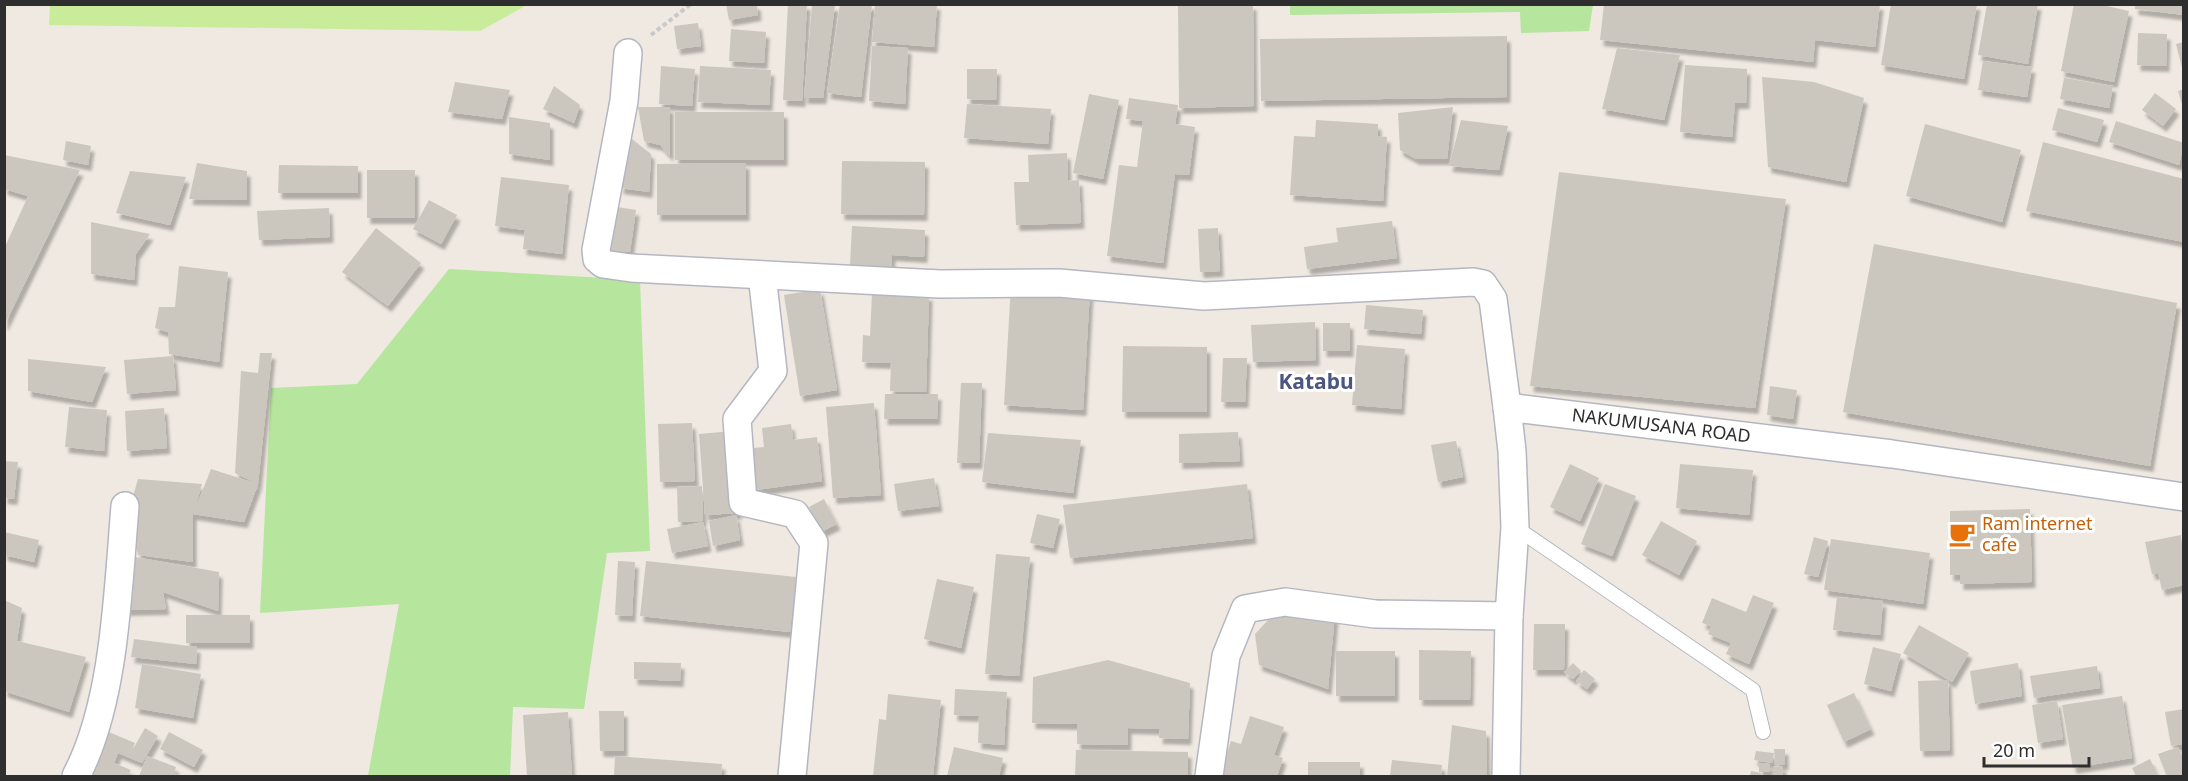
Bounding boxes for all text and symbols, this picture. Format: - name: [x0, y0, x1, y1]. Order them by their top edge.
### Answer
- district label: Katabu: [1278, 367, 1354, 395]
- street label: NAKUMUSANA ROAD: [1571, 402, 1752, 448]
- place label: Ram internet cafe: [1982, 511, 2093, 556]
- cafe icon: Ram internet cafe: [1947, 519, 1977, 549]
- scale bar: [1984, 730, 2089, 768]
- text: 20 m: [1993, 738, 2035, 762]

